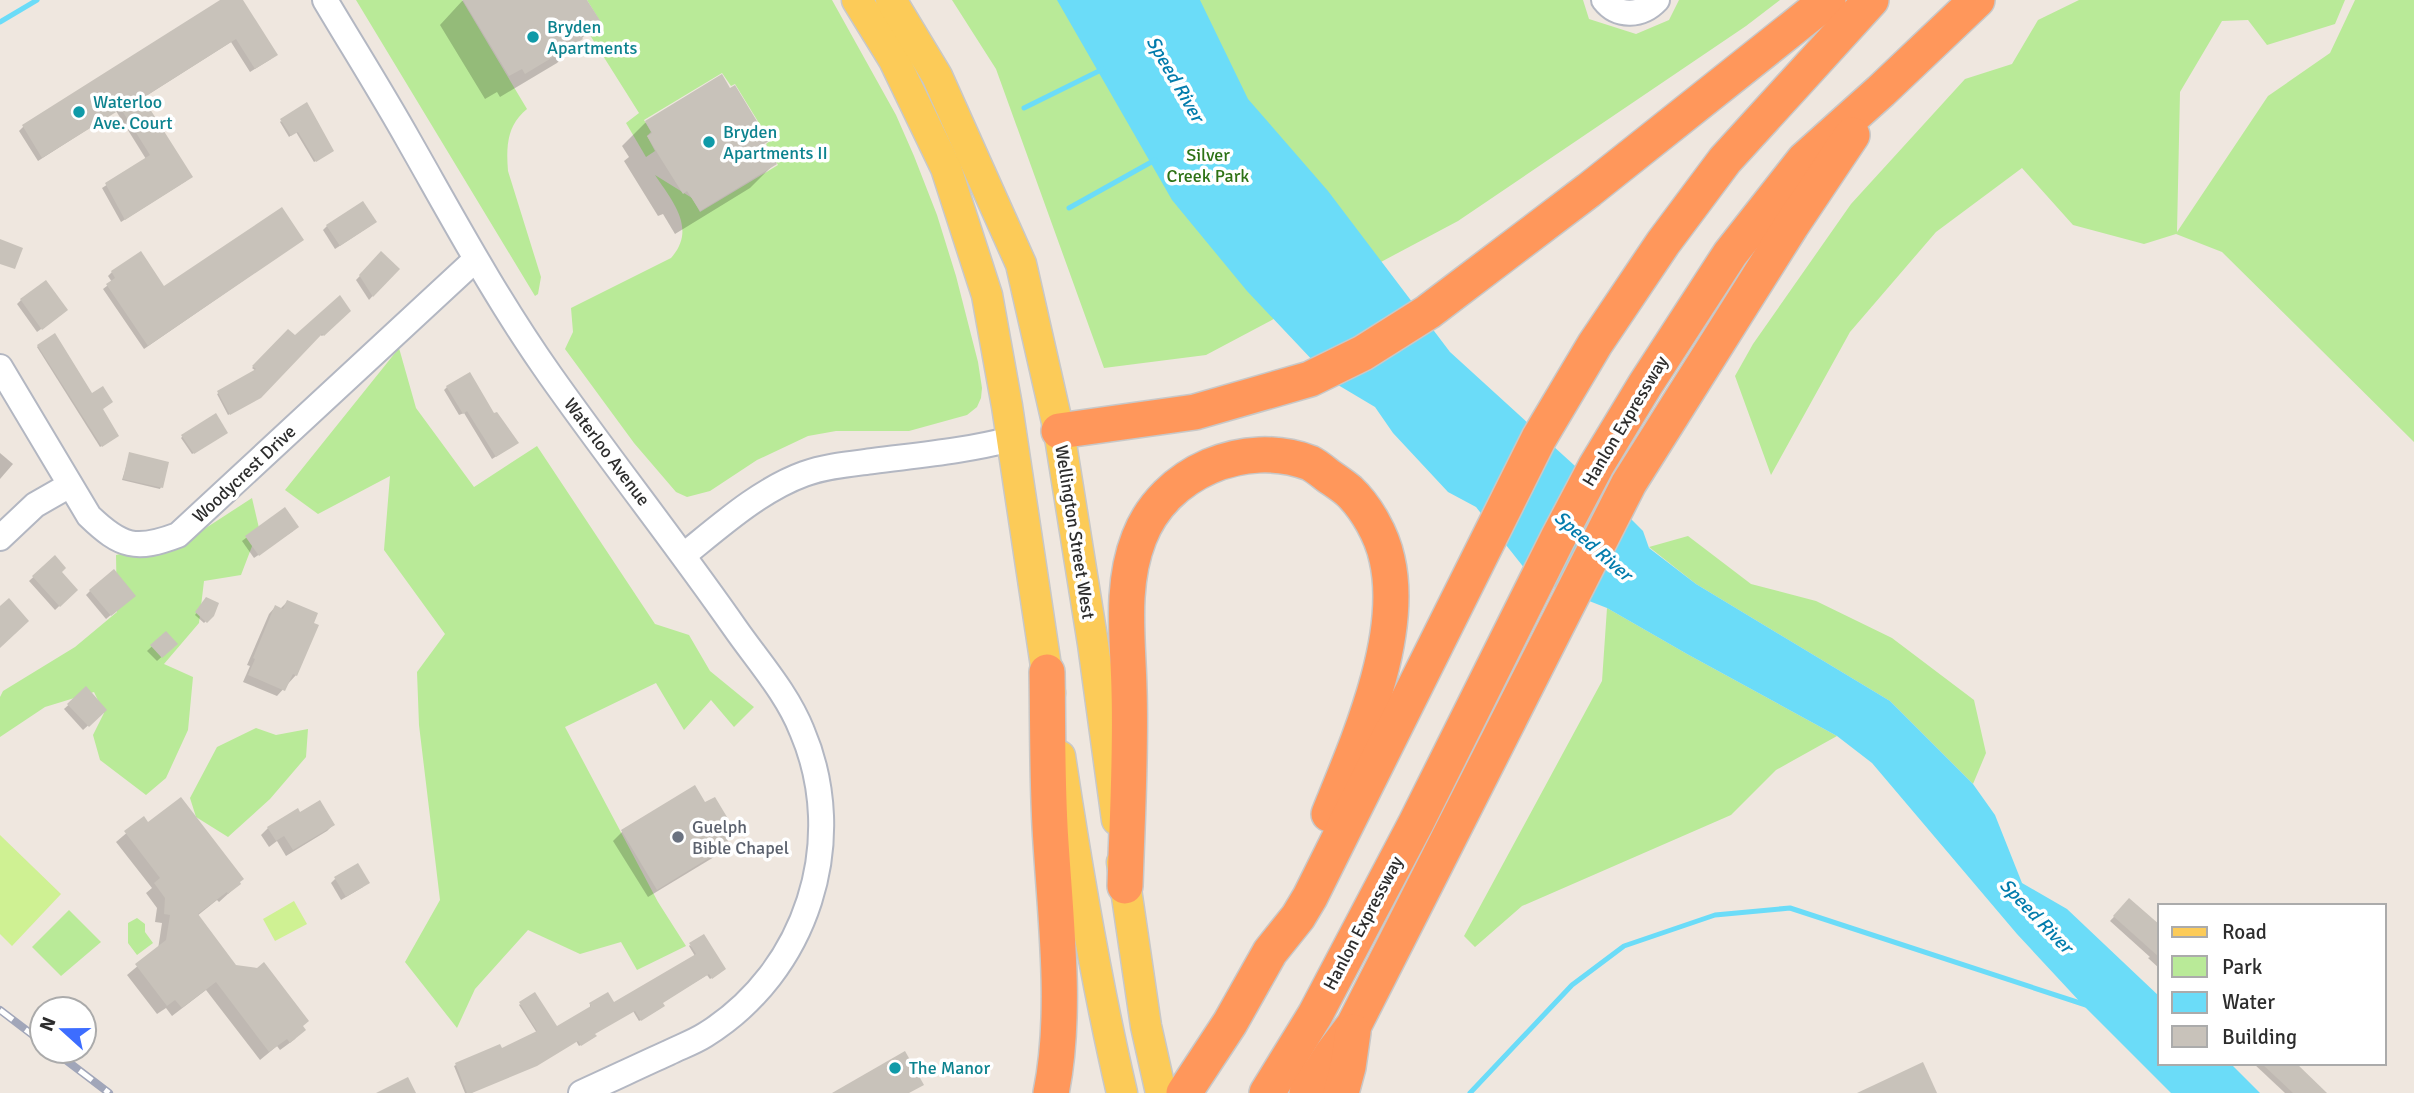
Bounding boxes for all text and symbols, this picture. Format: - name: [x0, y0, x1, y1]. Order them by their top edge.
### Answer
- place label: Bryden Apartments: [547, 16, 637, 59]
- marker: Bryden Apartments: [525, 29, 541, 45]
- water label: Speed River: [1141, 32, 1211, 129]
- place label: Waterloo Ave. Court: [93, 91, 173, 134]
- marker: Waterloo Ave. Court: [71, 104, 87, 120]
- place label: Bryden Apartments II: [723, 121, 828, 164]
- marker: Bryden Apartments II: [701, 134, 717, 150]
- park label: Silver Creek Park: [1167, 144, 1249, 187]
- street label: Hanlon Expressway: [1577, 351, 1673, 490]
- street label: Waterloo Avenue: [559, 394, 655, 510]
- street label: Woodycrest Drive: [188, 421, 300, 527]
- street label: Wellington Street West: [1050, 443, 1100, 621]
- water label: Speed River: [1549, 506, 1639, 588]
- place label: Guelph Bible Chapel: [692, 816, 789, 859]
- marker: Guelph Bible Chapel: [670, 829, 686, 845]
- street label: Hanlon Expressway: [1318, 852, 1408, 994]
- water label: Speed River: [1994, 873, 2080, 961]
- legend: [2158, 904, 2386, 1065]
- text: Road: [2222, 919, 2267, 945]
- text: Park: [2222, 954, 2263, 980]
- text: Water: [2222, 989, 2275, 1015]
- north arrow: [28, 995, 98, 1065]
- text: N: [34, 1014, 62, 1035]
- text: Building: [2222, 1024, 2297, 1050]
- place label: The Manor: [909, 1057, 990, 1079]
- marker: The Manor: [887, 1060, 903, 1076]

